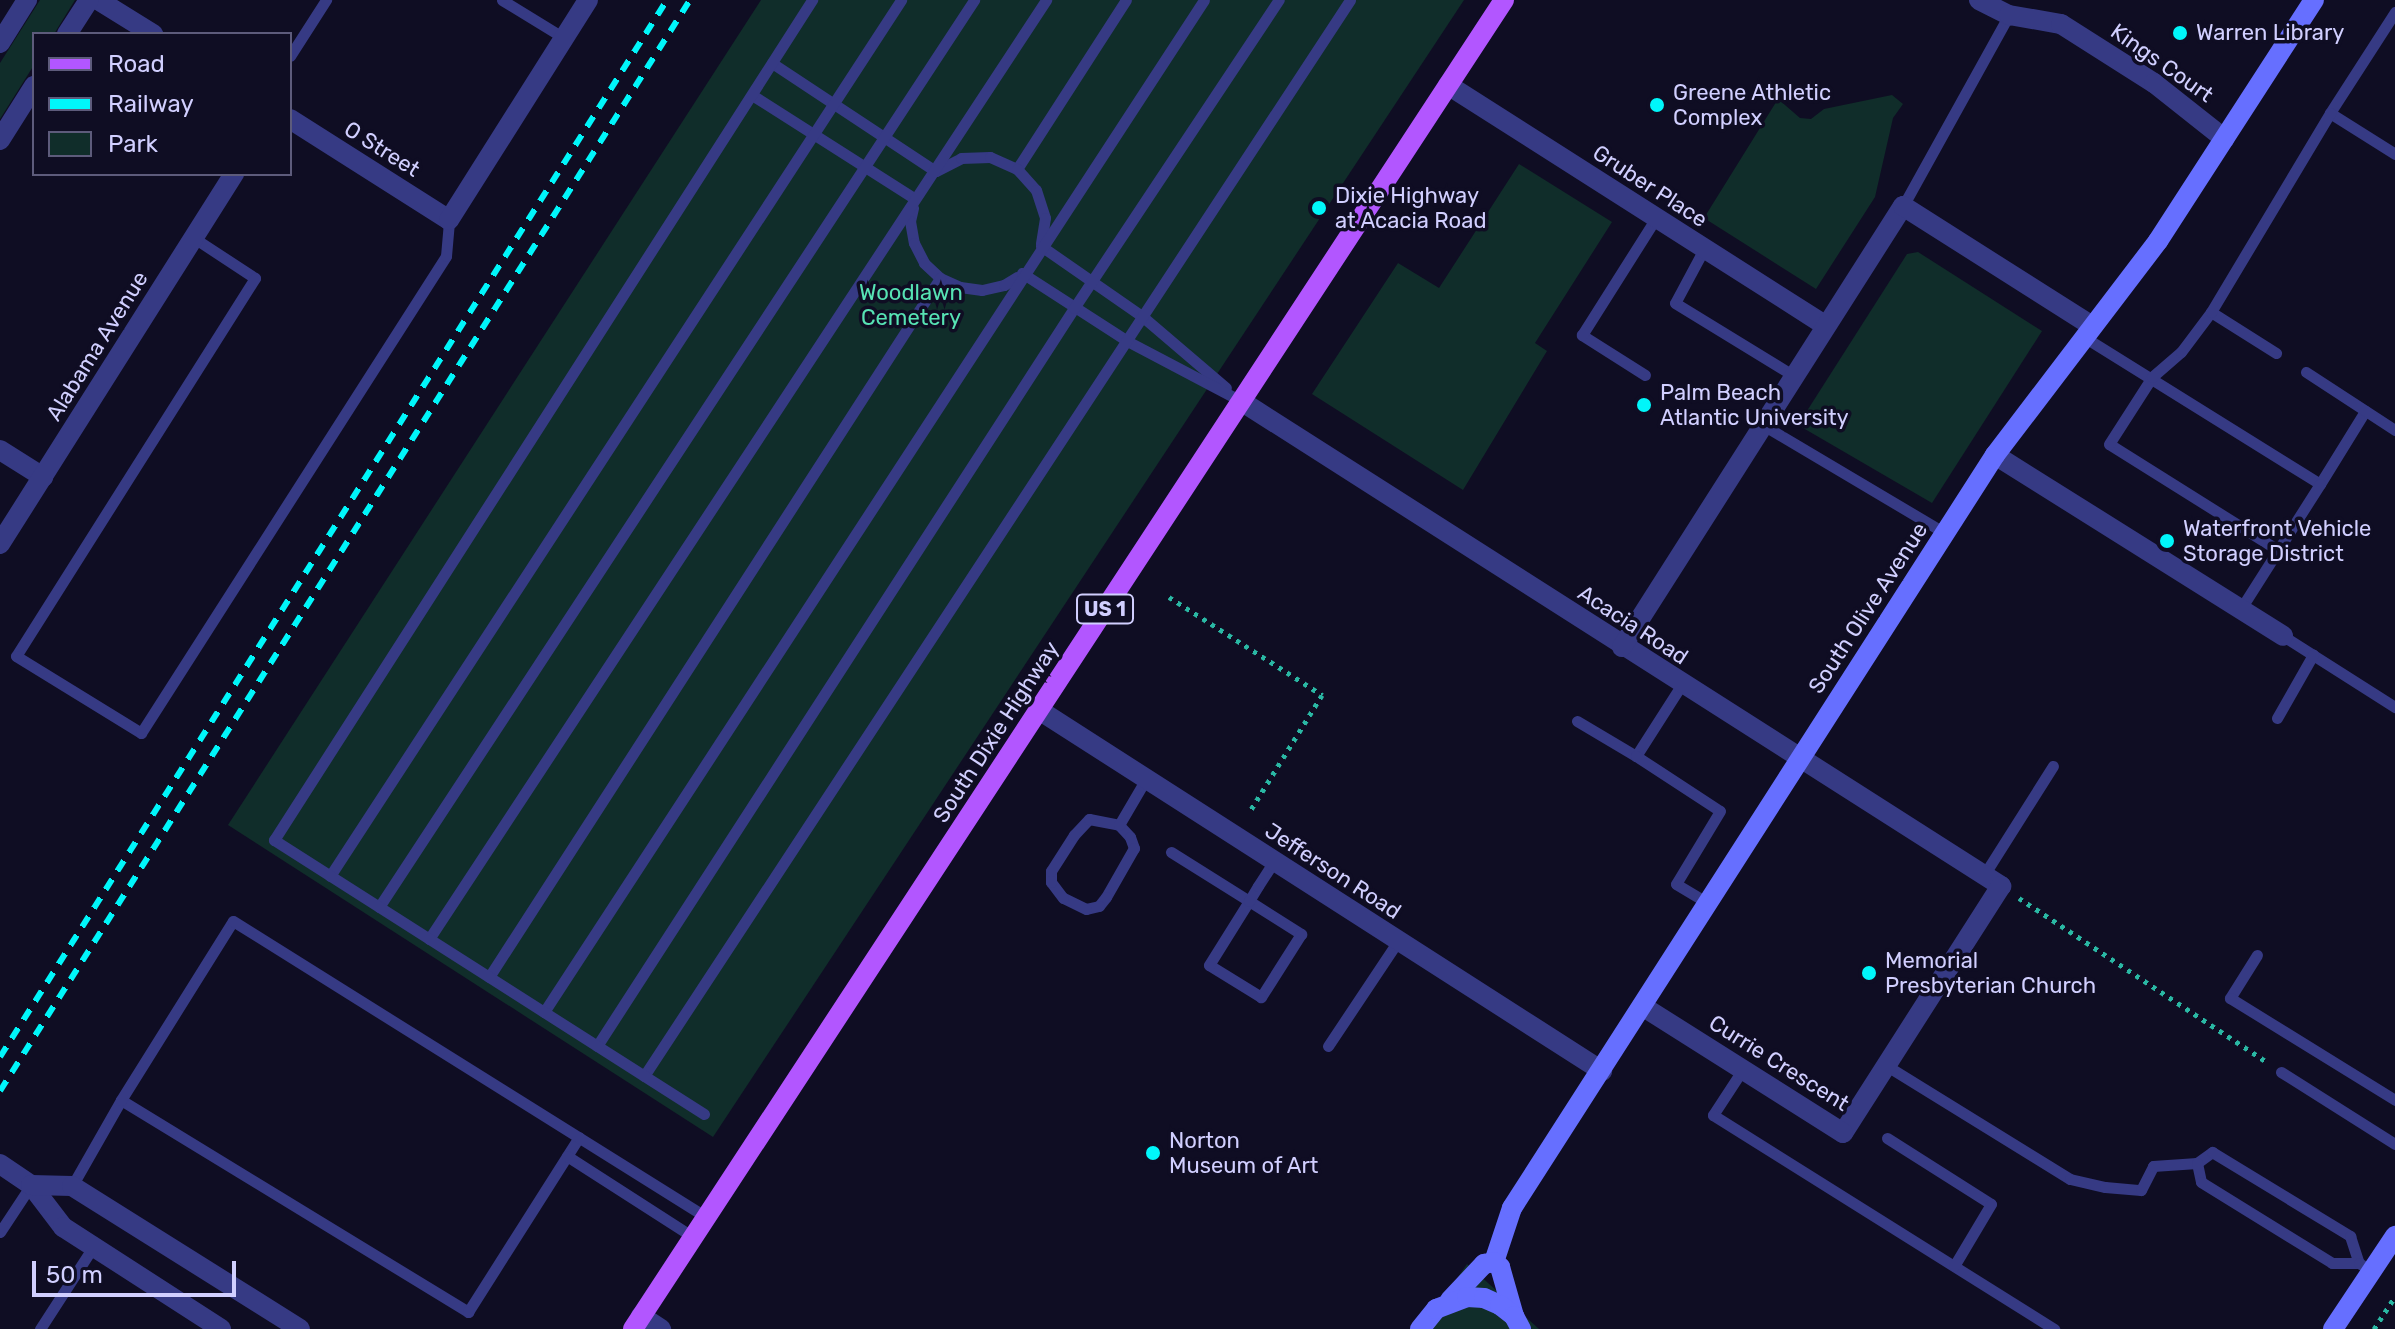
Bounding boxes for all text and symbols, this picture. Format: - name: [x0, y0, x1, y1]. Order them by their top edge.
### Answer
- street label: Kings Court: [2106, 18, 2218, 108]
- place label: Warren Library: [2196, 20, 2344, 46]
- marker: Warren Library: [2171, 24, 2189, 42]
- legend: [32, 32, 292, 176]
- text: Road: [108, 50, 165, 78]
- place label: Greene Athletic Complex: [1673, 79, 1832, 130]
- text: Railway: [108, 90, 194, 118]
- marker: Greene Athletic Complex: [1648, 96, 1666, 114]
- street label: O Street: [339, 116, 425, 182]
- text: Park: [108, 130, 158, 158]
- street label: Gruber Place: [1588, 139, 1712, 233]
- place label: Dixie Highway at Acacia Road: [1335, 182, 1487, 234]
- marker: Dixie Highway at Acacia Road: [1310, 199, 1328, 217]
- street label: Alabama Avenue: [40, 266, 154, 426]
- park label: Woodlawn Cemetery: [859, 279, 963, 330]
- place label: Palm Beach Atlantic University: [1660, 379, 1849, 430]
- marker: Palm Beach Atlantic University: [1635, 396, 1653, 414]
- place label: Waterfront Vehicle Storage District: [2183, 515, 2372, 566]
- street label: South Olive Avenue: [1803, 517, 1933, 699]
- marker: Waterfront Vehicle Storage District: [2158, 532, 2176, 550]
- street label: Acacia Road: [1573, 580, 1693, 670]
- road number: US 1: [1075, 593, 1135, 625]
- street label: South Dixie Highway: [927, 636, 1065, 828]
- street label: Jefferson Road: [1260, 817, 1406, 925]
- place label: Memorial Presbyterian Church: [1885, 947, 2096, 998]
- marker: Memorial Presbyterian Church: [1860, 964, 1878, 982]
- street label: Currie Crescent: [1704, 1009, 1854, 1117]
- place label: Norton Museum of Art: [1169, 1127, 1319, 1178]
- marker: Norton Museum of Art: [1144, 1144, 1162, 1162]
- scale bar: [36, 1245, 240, 1295]
- text: 50 m: [46, 1261, 103, 1289]

